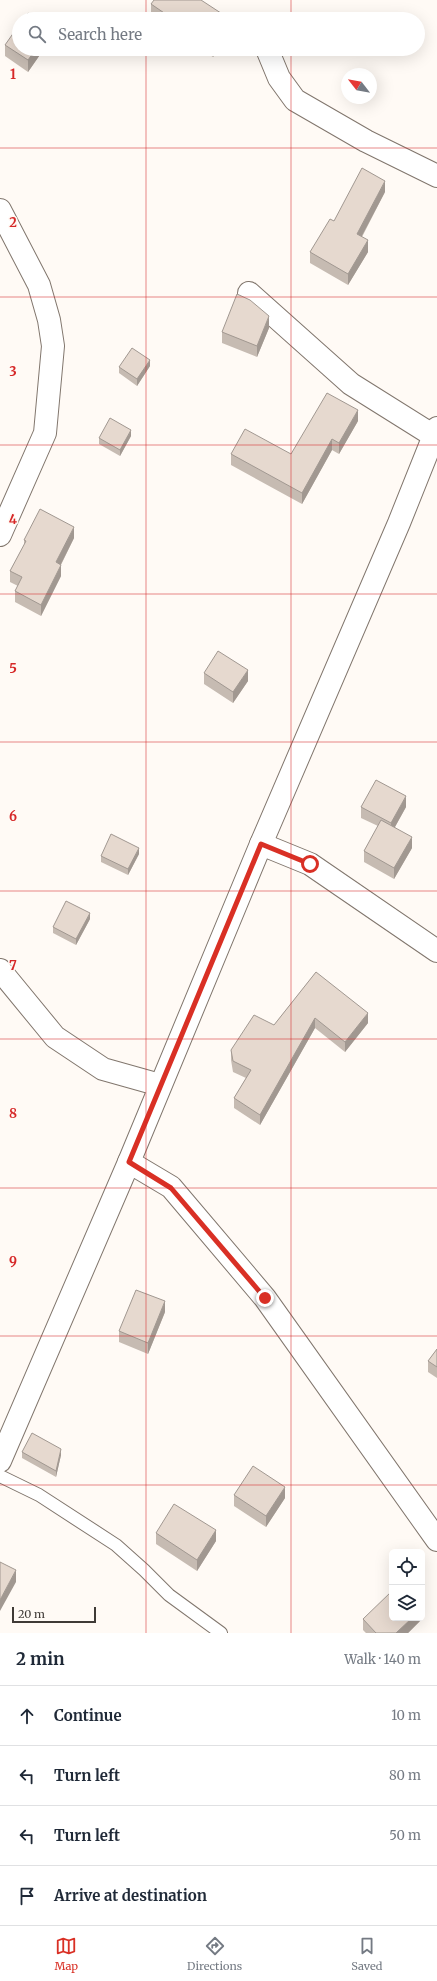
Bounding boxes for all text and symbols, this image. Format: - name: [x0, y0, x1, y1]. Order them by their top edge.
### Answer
- search box: [12, 12, 425, 56]
- icon: search: [26, 23, 48, 45]
- text: Search here: [58, 25, 142, 44]
- text: 1: [10, 66, 16, 83]
- north arrow: [341, 68, 377, 104]
- text: 2: [9, 214, 17, 231]
- text: 3: [9, 363, 17, 380]
- text: 4: [9, 511, 18, 528]
- text: 5: [9, 660, 17, 677]
- text: 6: [9, 808, 17, 825]
- route start: [301, 855, 319, 873]
- text: 7: [9, 957, 17, 974]
- text: 8: [9, 1105, 17, 1122]
- text: 9: [9, 1253, 17, 1270]
- route end: [256, 1289, 274, 1307]
- map controls: [389, 1549, 425, 1621]
- button: locate: [389, 1549, 425, 1585]
- button: layers: [389, 1585, 425, 1621]
- scale bar: [12, 1605, 96, 1624]
- text: 20 m: [18, 1607, 45, 1621]
- text: 2 min: [16, 1648, 64, 1670]
- text: Walk · 140 m: [344, 1651, 421, 1668]
- icon: ahead: [16, 1705, 38, 1727]
- text: Continue: [54, 1706, 122, 1725]
- text: 10 m: [391, 1707, 421, 1724]
- icon: left: [16, 1765, 38, 1787]
- text: Turn left: [54, 1766, 120, 1785]
- text: 80 m: [389, 1767, 421, 1784]
- icon: left: [16, 1825, 38, 1847]
- text: Turn left: [54, 1826, 120, 1845]
- text: 50 m: [389, 1827, 421, 1844]
- icon: arrive: [16, 1885, 38, 1907]
- text: Arrive at destination: [54, 1886, 207, 1905]
- tab: Map: [55, 1935, 78, 1973]
- tab: Directions: [187, 1935, 242, 1973]
- tab: Saved: [351, 1935, 382, 1973]

